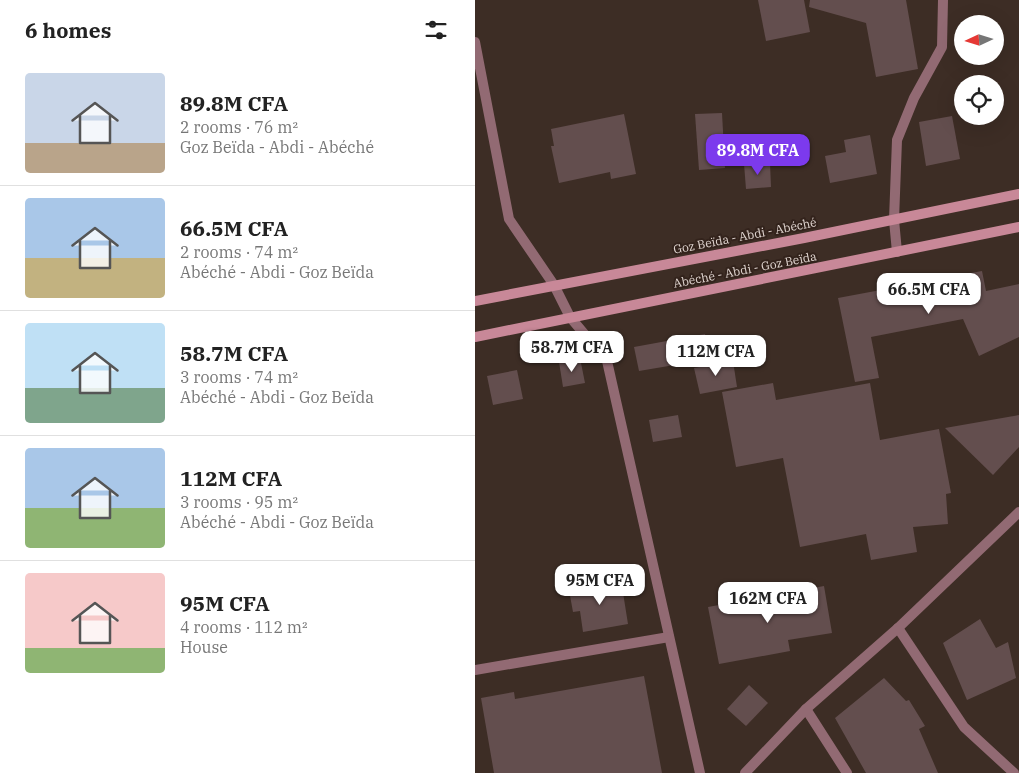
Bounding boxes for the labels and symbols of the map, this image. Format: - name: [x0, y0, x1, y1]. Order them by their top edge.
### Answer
- north arrow: [954, 15, 1004, 65]
- pin: 89.8M CFA: [701, 134, 815, 176]
- street label: Goz Beïda - Abdi - Abéché: [672, 214, 818, 257]
- street label: Abéché - Abdi - Goz Beïda: [672, 248, 818, 291]
- pin: 66.5M CFA: [872, 272, 986, 315]
- pin: 58.7M CFA: [515, 330, 629, 373]
- pin: 112M CFA: [664, 334, 768, 377]
- pin: 95M CFA: [554, 564, 646, 606]
- pin: 162M CFA: [716, 582, 820, 624]

